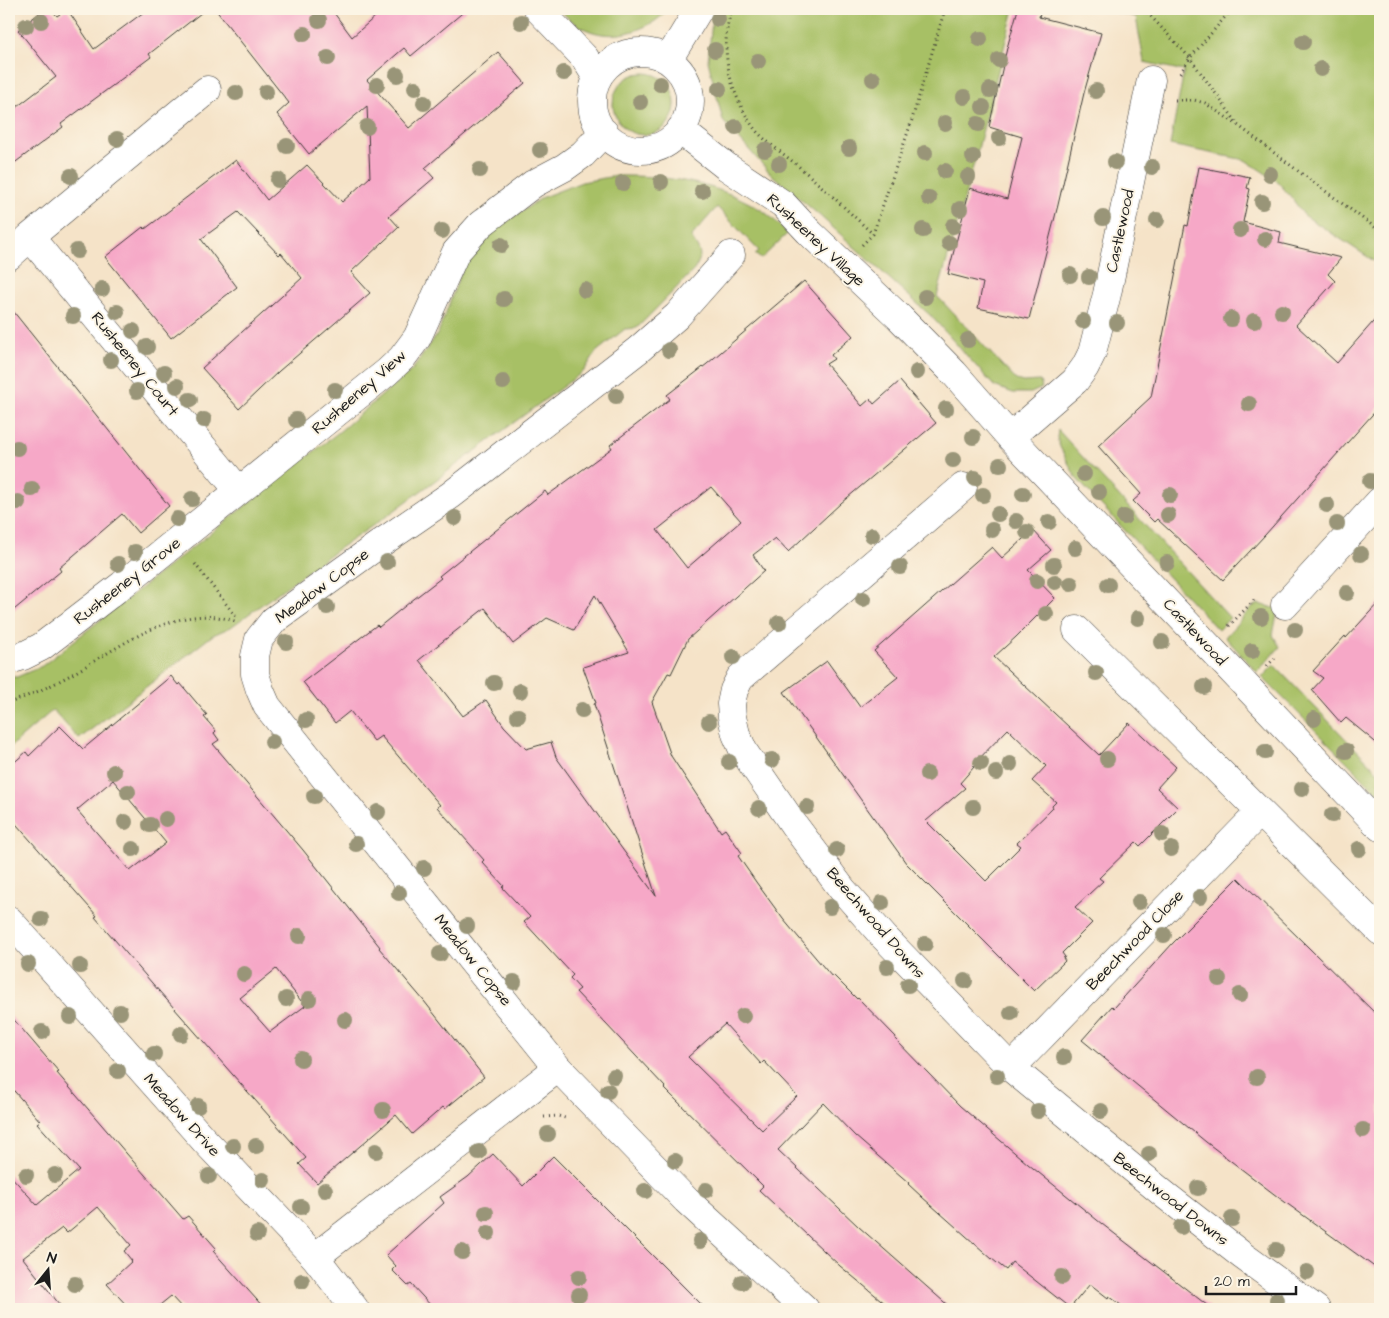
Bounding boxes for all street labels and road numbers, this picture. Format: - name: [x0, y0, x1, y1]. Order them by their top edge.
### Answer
- street label: Castlewood: [1100, 187, 1140, 275]
- street label: Rusheeney Village: [761, 189, 870, 292]
- street label: Rusheeney Court: [85, 307, 184, 422]
- street label: Rusheeney View: [307, 345, 412, 440]
- street label: Rusheeney Grove: [69, 532, 186, 631]
- street label: Meadow Copse: [270, 543, 374, 629]
- street label: Castlewood: [1158, 594, 1232, 670]
- street label: Beechwood Downs: [822, 863, 930, 983]
- street label: Beechwood Close: [1081, 885, 1189, 995]
- street label: Meadow Copse: [429, 909, 517, 1011]
- street label: Meadow Drive: [139, 1069, 226, 1162]
- street label: Beechwood Downs: [1109, 1147, 1233, 1251]

